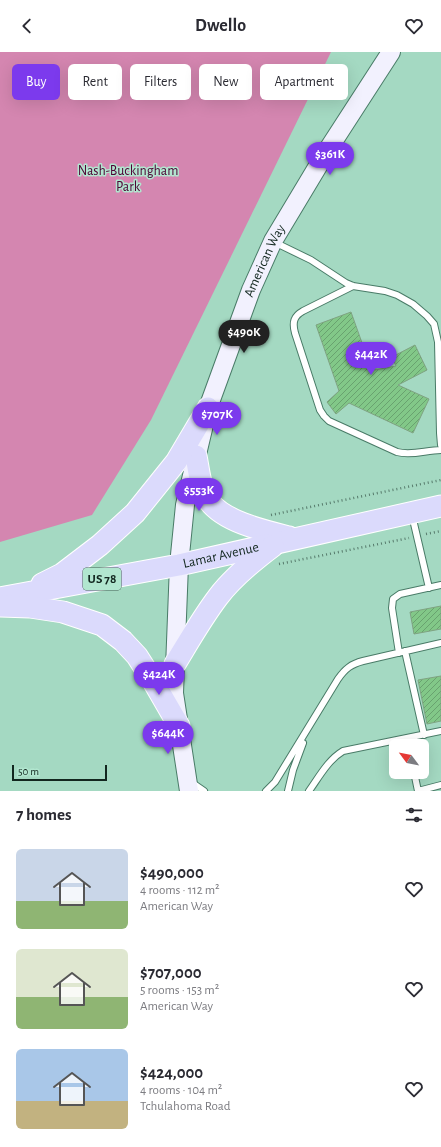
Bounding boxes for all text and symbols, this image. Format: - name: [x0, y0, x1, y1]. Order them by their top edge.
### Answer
- icon: back: [16, 15, 38, 37]
- icon: heart: [403, 15, 425, 37]
- text: Dwello: [195, 17, 246, 35]
- chip: Buy: [12, 64, 60, 100]
- chip: Rent: [68, 64, 122, 100]
- chip: Filters: [130, 64, 191, 100]
- chip: New: [199, 64, 252, 100]
- chip: Apartment: [260, 64, 348, 100]
- pin: $361K: [302, 142, 358, 176]
- text: $361K: [315, 148, 345, 161]
- park label: Nash-Buckingham Park: [78, 164, 178, 194]
- street label: American Way: [242, 222, 288, 299]
- pin: $490K: [216, 320, 272, 354]
- text: $490K: [227, 326, 261, 339]
- pin: $442K: [343, 342, 399, 376]
- text: $442K: [355, 348, 387, 361]
- pin: $707K: [189, 402, 245, 436]
- text: $707K: [201, 408, 233, 421]
- pin: $553K: [171, 478, 227, 512]
- text: $553K: [184, 484, 214, 497]
- street label: Lamar Avenue: [182, 540, 260, 571]
- road number: US 78: [83, 568, 121, 590]
- pin: $424K: [131, 662, 187, 696]
- text: $424K: [143, 668, 175, 681]
- pin: $644K: [140, 721, 196, 755]
- text: $644K: [152, 727, 184, 740]
- north arrow: [389, 739, 429, 779]
- map controls: [389, 739, 429, 779]
- scale bar: [12, 763, 107, 782]
- text: 50 m: [18, 766, 39, 777]
- icon: filters: [403, 804, 425, 826]
- text: 7 homes: [16, 806, 72, 823]
- text: $490,000: [140, 864, 204, 881]
- icon: home: [48, 865, 96, 913]
- icon: heart: [403, 878, 425, 900]
- text: 4 rooms · 112 m²: [140, 884, 220, 897]
- text: American Way: [140, 900, 213, 913]
- text: $707,000: [140, 964, 202, 981]
- icon: home: [48, 965, 96, 1013]
- icon: heart: [403, 978, 425, 1000]
- text: 5 rooms · 153 m²: [140, 984, 219, 997]
- text: American Way: [140, 1000, 213, 1013]
- text: $424,000: [140, 1064, 203, 1081]
- icon: home: [48, 1065, 96, 1113]
- icon: heart: [403, 1078, 425, 1100]
- text: 4 rooms · 104 m²: [140, 1084, 222, 1097]
- text: Tchulahoma Road: [140, 1100, 231, 1113]

